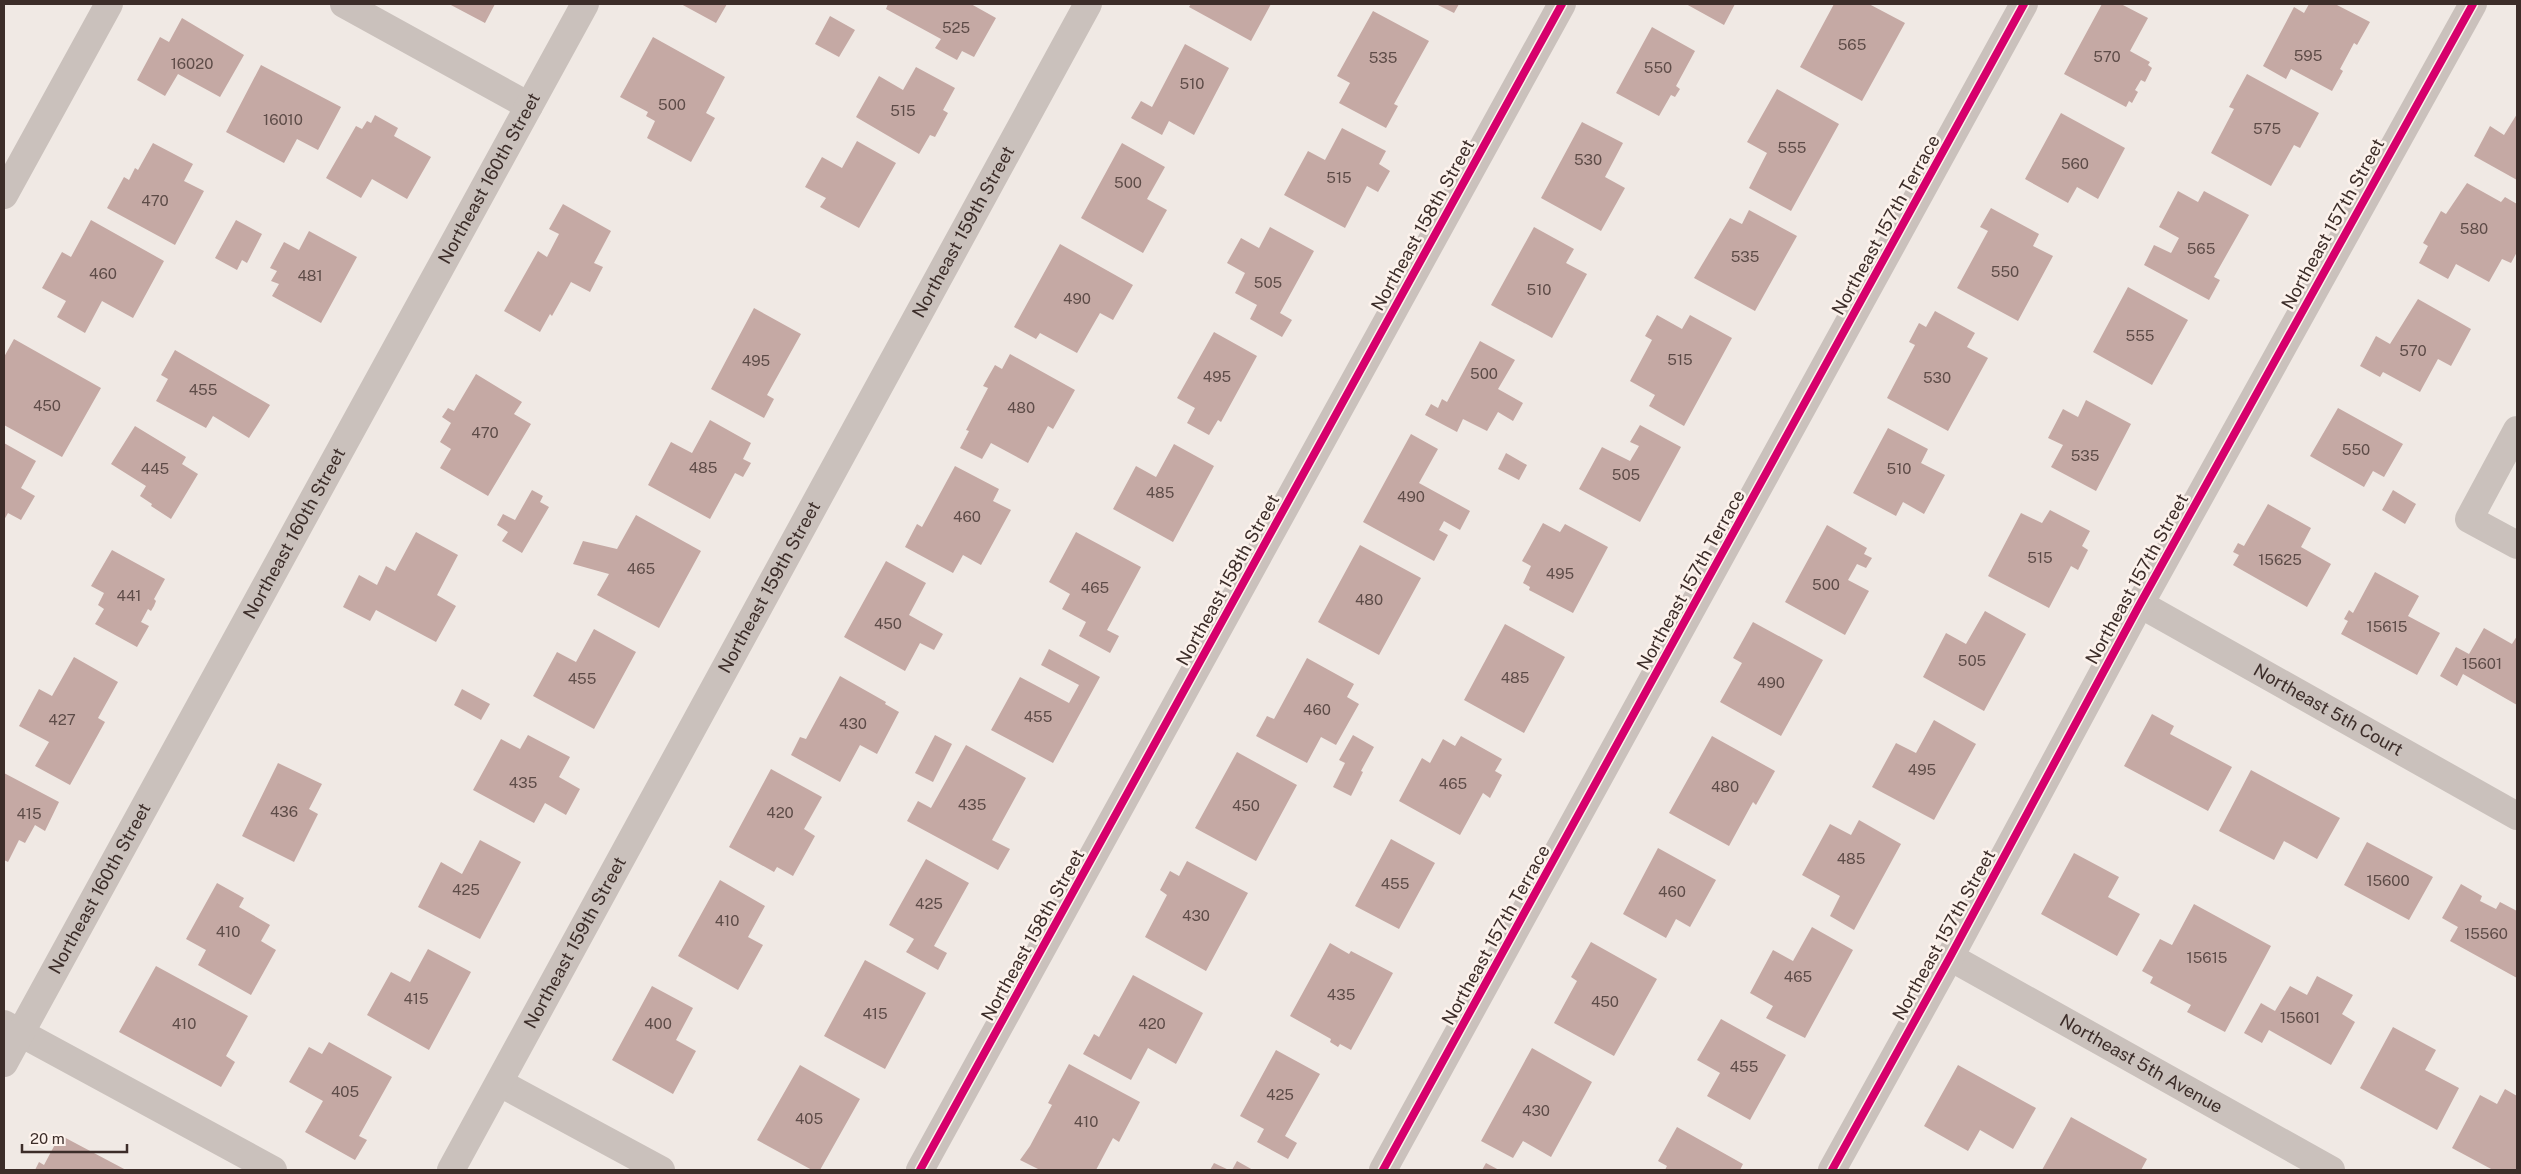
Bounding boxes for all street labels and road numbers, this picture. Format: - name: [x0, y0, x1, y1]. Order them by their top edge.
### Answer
- street label: Northeast 160th Street: [434, 89, 544, 267]
- street label: Northeast 157th Terrace: [1827, 131, 1944, 318]
- street label: Northeast 158th Street: [1367, 135, 1478, 314]
- street label: Northeast 157th Street: [2277, 135, 2388, 313]
- street label: Northeast 159th Street: [908, 142, 1018, 321]
- street label: Northeast 160th Street: [239, 444, 349, 622]
- street label: Northeast 157th Terrace: [1632, 486, 1749, 673]
- street label: Northeast 158th Street: [1172, 490, 1283, 669]
- street label: Northeast 157th Street: [2081, 490, 2192, 668]
- street label: Northeast 159th Street: [714, 497, 824, 677]
- street label: Northeast 5th Court: [2250, 659, 2407, 760]
- street label: Northeast 160th Street: [44, 799, 155, 977]
- street label: Northeast 157th Terrace: [1437, 841, 1554, 1028]
- street label: Northeast 158th Street: [977, 845, 1088, 1024]
- street label: Northeast 157th Street: [1888, 846, 1999, 1024]
- street label: Northeast 159th Street: [519, 853, 630, 1032]
- street label: Northeast 5th Avenue: [2056, 1010, 2227, 1117]

